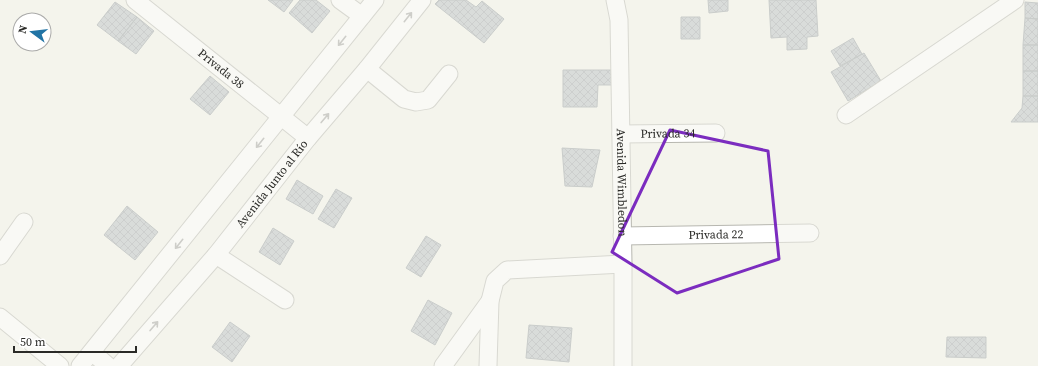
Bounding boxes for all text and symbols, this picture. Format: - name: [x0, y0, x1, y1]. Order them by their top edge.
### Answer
- north arrow: [12, 12, 52, 52]
- one-way arrow: [404, 12, 412, 23]
- text: N: [15, 24, 31, 35]
- one-way arrow: [337, 36, 346, 47]
- street label: Privada 38: [194, 45, 247, 92]
- one-way arrow: [321, 112, 330, 123]
- street label: Privada 34: [640, 125, 696, 142]
- street label: Avenida Wimbledon: [613, 128, 631, 237]
- street label: Avenida Junto al Río: [232, 136, 312, 231]
- one-way arrow: [256, 137, 265, 148]
- street label: Privada 22: [688, 226, 744, 243]
- one-way arrow: [174, 238, 183, 249]
- one-way arrow: [149, 321, 159, 331]
- scale bar: [14, 328, 136, 354]
- text: 50 m: [20, 334, 46, 350]

